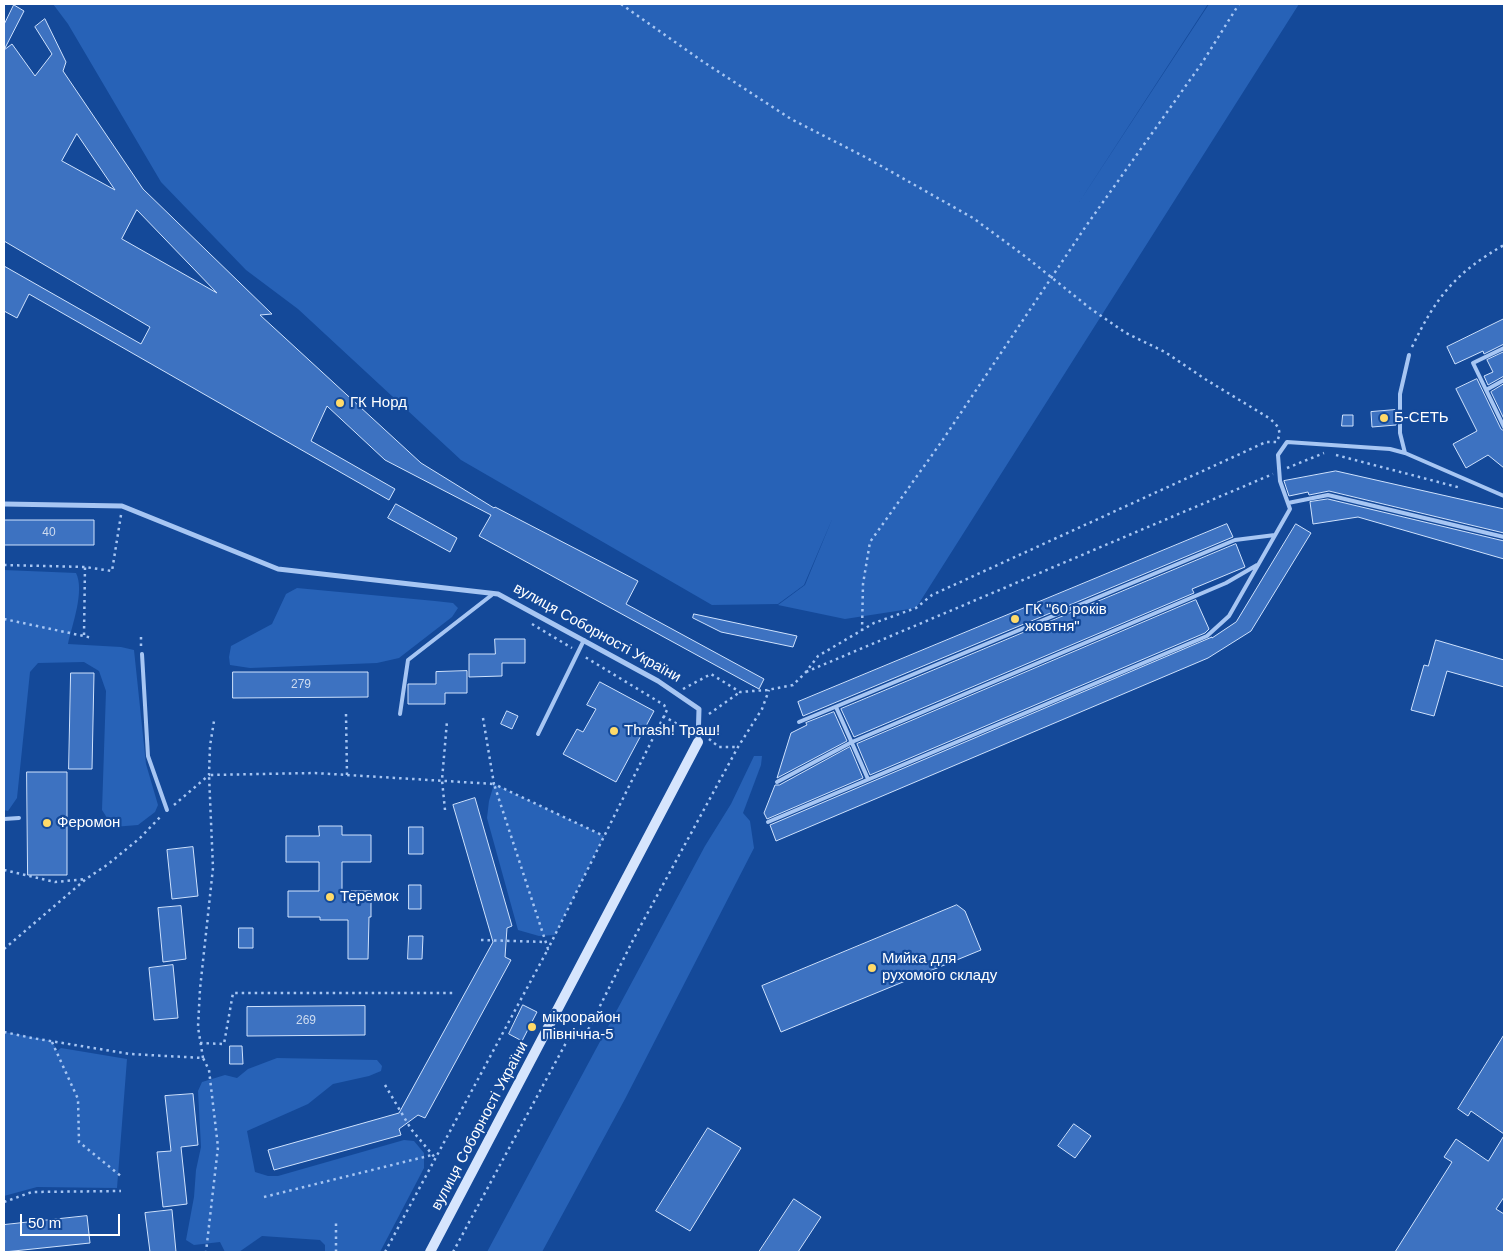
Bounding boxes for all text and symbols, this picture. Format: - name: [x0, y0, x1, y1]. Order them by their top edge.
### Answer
- place label: ГК Норд: [350, 394, 407, 412]
- marker: ГК Норд: [334, 397, 346, 409]
- place label: Б-СЕТЬ: [1394, 409, 1449, 427]
- marker: Б-СЕТЬ: [1378, 412, 1390, 424]
- house number: 40: [42, 526, 56, 540]
- street label: вулиця Соборності України: [510, 579, 684, 687]
- place label: ГК "60 років жовтня": [1025, 601, 1107, 636]
- marker: ГК "60 років жовтня": [1009, 613, 1021, 625]
- house number: 279: [291, 678, 311, 692]
- place label: Thrash! Траш!: [624, 722, 720, 740]
- marker: Thrash! Траш!: [608, 725, 620, 737]
- place label: Феромон: [57, 814, 120, 832]
- marker: Феромон: [41, 817, 53, 829]
- place label: Теремок: [340, 888, 399, 906]
- marker: Теремок: [324, 891, 336, 903]
- place label: Мийка для рухомого складу: [882, 950, 997, 985]
- marker: Мийка для рухомого складу: [866, 962, 878, 974]
- place label: мікрорайон Північна-5: [542, 1009, 621, 1044]
- house number: 269: [296, 1014, 316, 1028]
- marker: мікрорайон Північна-5: [526, 1021, 538, 1033]
- street label: вулиця Соборності України: [428, 1038, 532, 1214]
- scale bar: [22, 1204, 122, 1236]
- text: 50 m: [28, 1214, 61, 1231]

